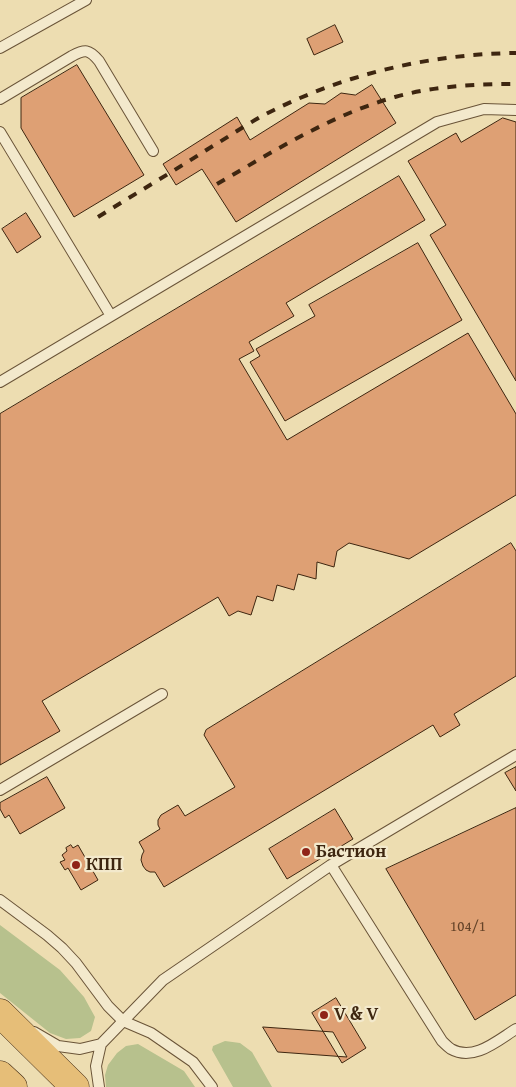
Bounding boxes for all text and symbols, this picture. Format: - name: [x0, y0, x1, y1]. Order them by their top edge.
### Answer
- place label: Бастион: [316, 841, 386, 863]
- marker: Бастион: [300, 846, 312, 858]
- place label: КПП: [86, 854, 122, 876]
- marker: КПП: [70, 859, 82, 871]
- house number: 104/1: [450, 918, 486, 936]
- place label: V & V: [334, 1004, 379, 1026]
- marker: V & V: [318, 1009, 330, 1021]

